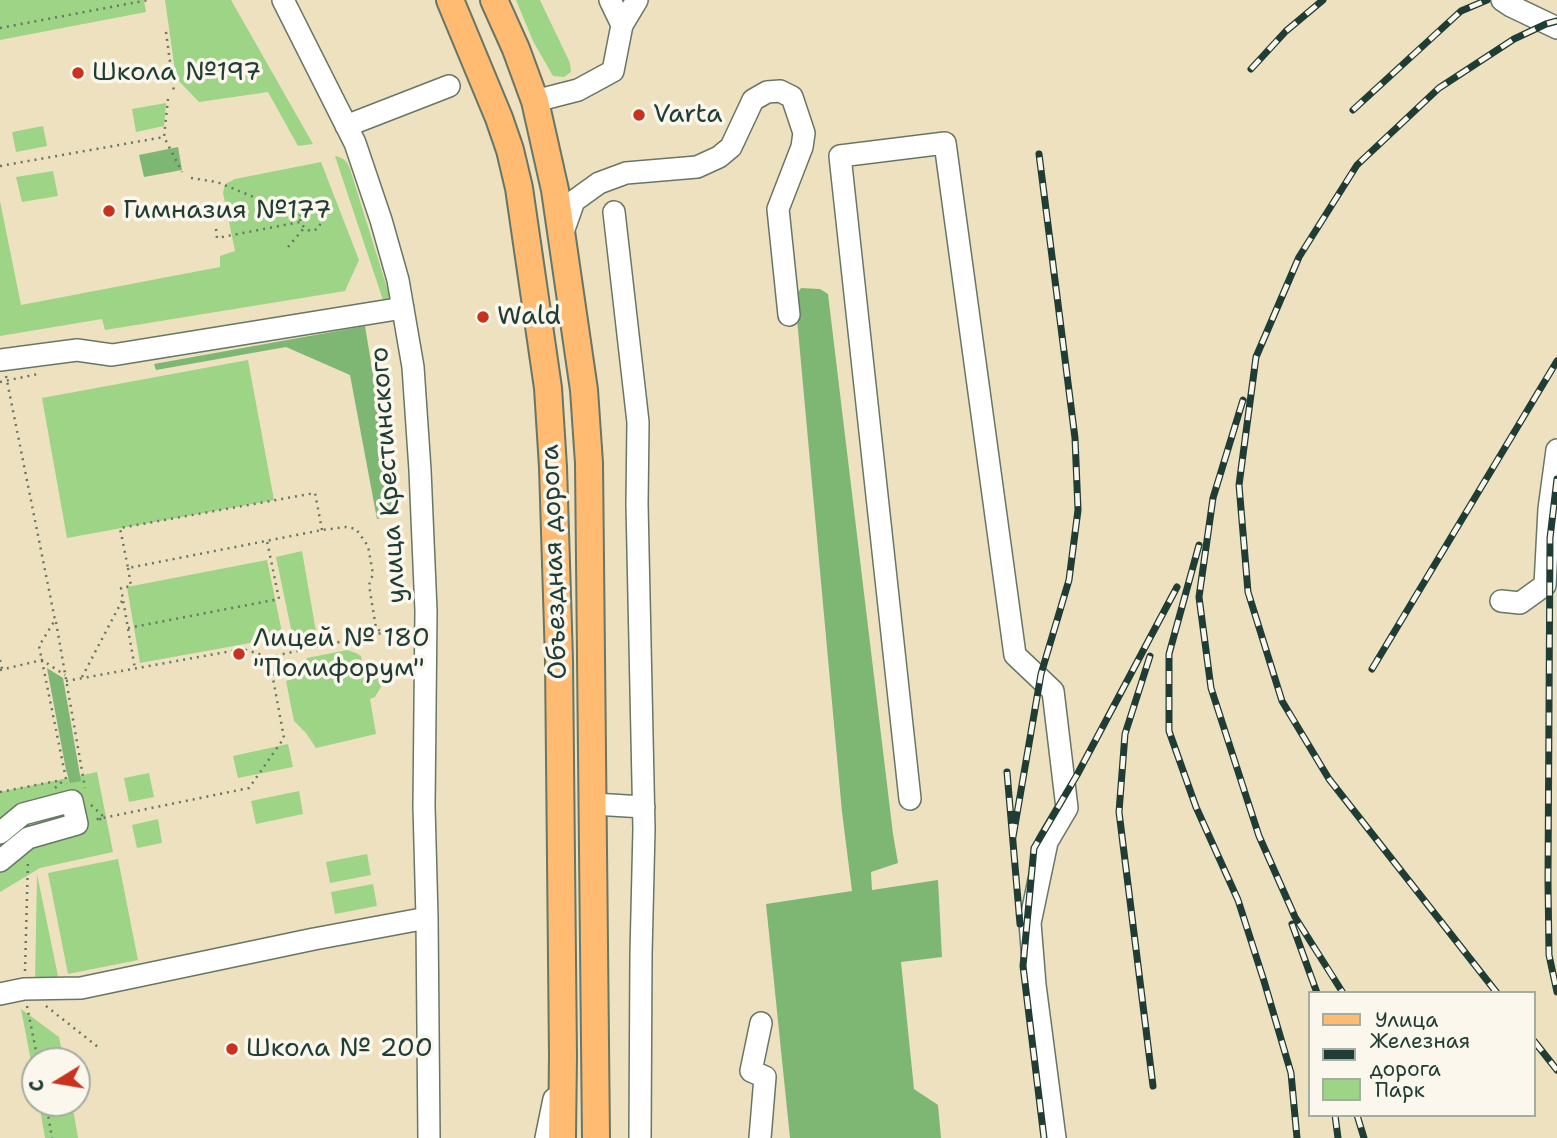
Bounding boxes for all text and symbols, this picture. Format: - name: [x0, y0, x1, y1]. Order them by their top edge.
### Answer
- place label: Школа №197: [92, 57, 261, 89]
- marker: Школа №197: [70, 65, 86, 81]
- place label: Varta: [653, 99, 722, 131]
- marker: Varta: [631, 107, 647, 123]
- place label: Гимназия №177: [123, 195, 331, 227]
- marker: Гимназия №177: [101, 203, 117, 219]
- place label: Wald: [497, 301, 561, 333]
- marker: Wald: [475, 309, 491, 325]
- street label: улица Крестинского: [364, 346, 414, 604]
- street label: Объездная дорога: [535, 444, 575, 680]
- place label: Лицей № 180 "Полифорум": [253, 623, 430, 684]
- marker: Лицей № 180 "Полифорум": [231, 646, 247, 662]
- legend: [1308, 991, 1536, 1117]
- text: Улица: [1375, 1006, 1438, 1034]
- text: Железная дорога: [1370, 1027, 1470, 1083]
- place label: Школа № 200: [246, 1033, 433, 1065]
- marker: Школа № 200: [224, 1041, 240, 1057]
- north arrow: [21, 1047, 91, 1117]
- text: Парк: [1375, 1076, 1425, 1104]
- text: С: [23, 1078, 50, 1094]

